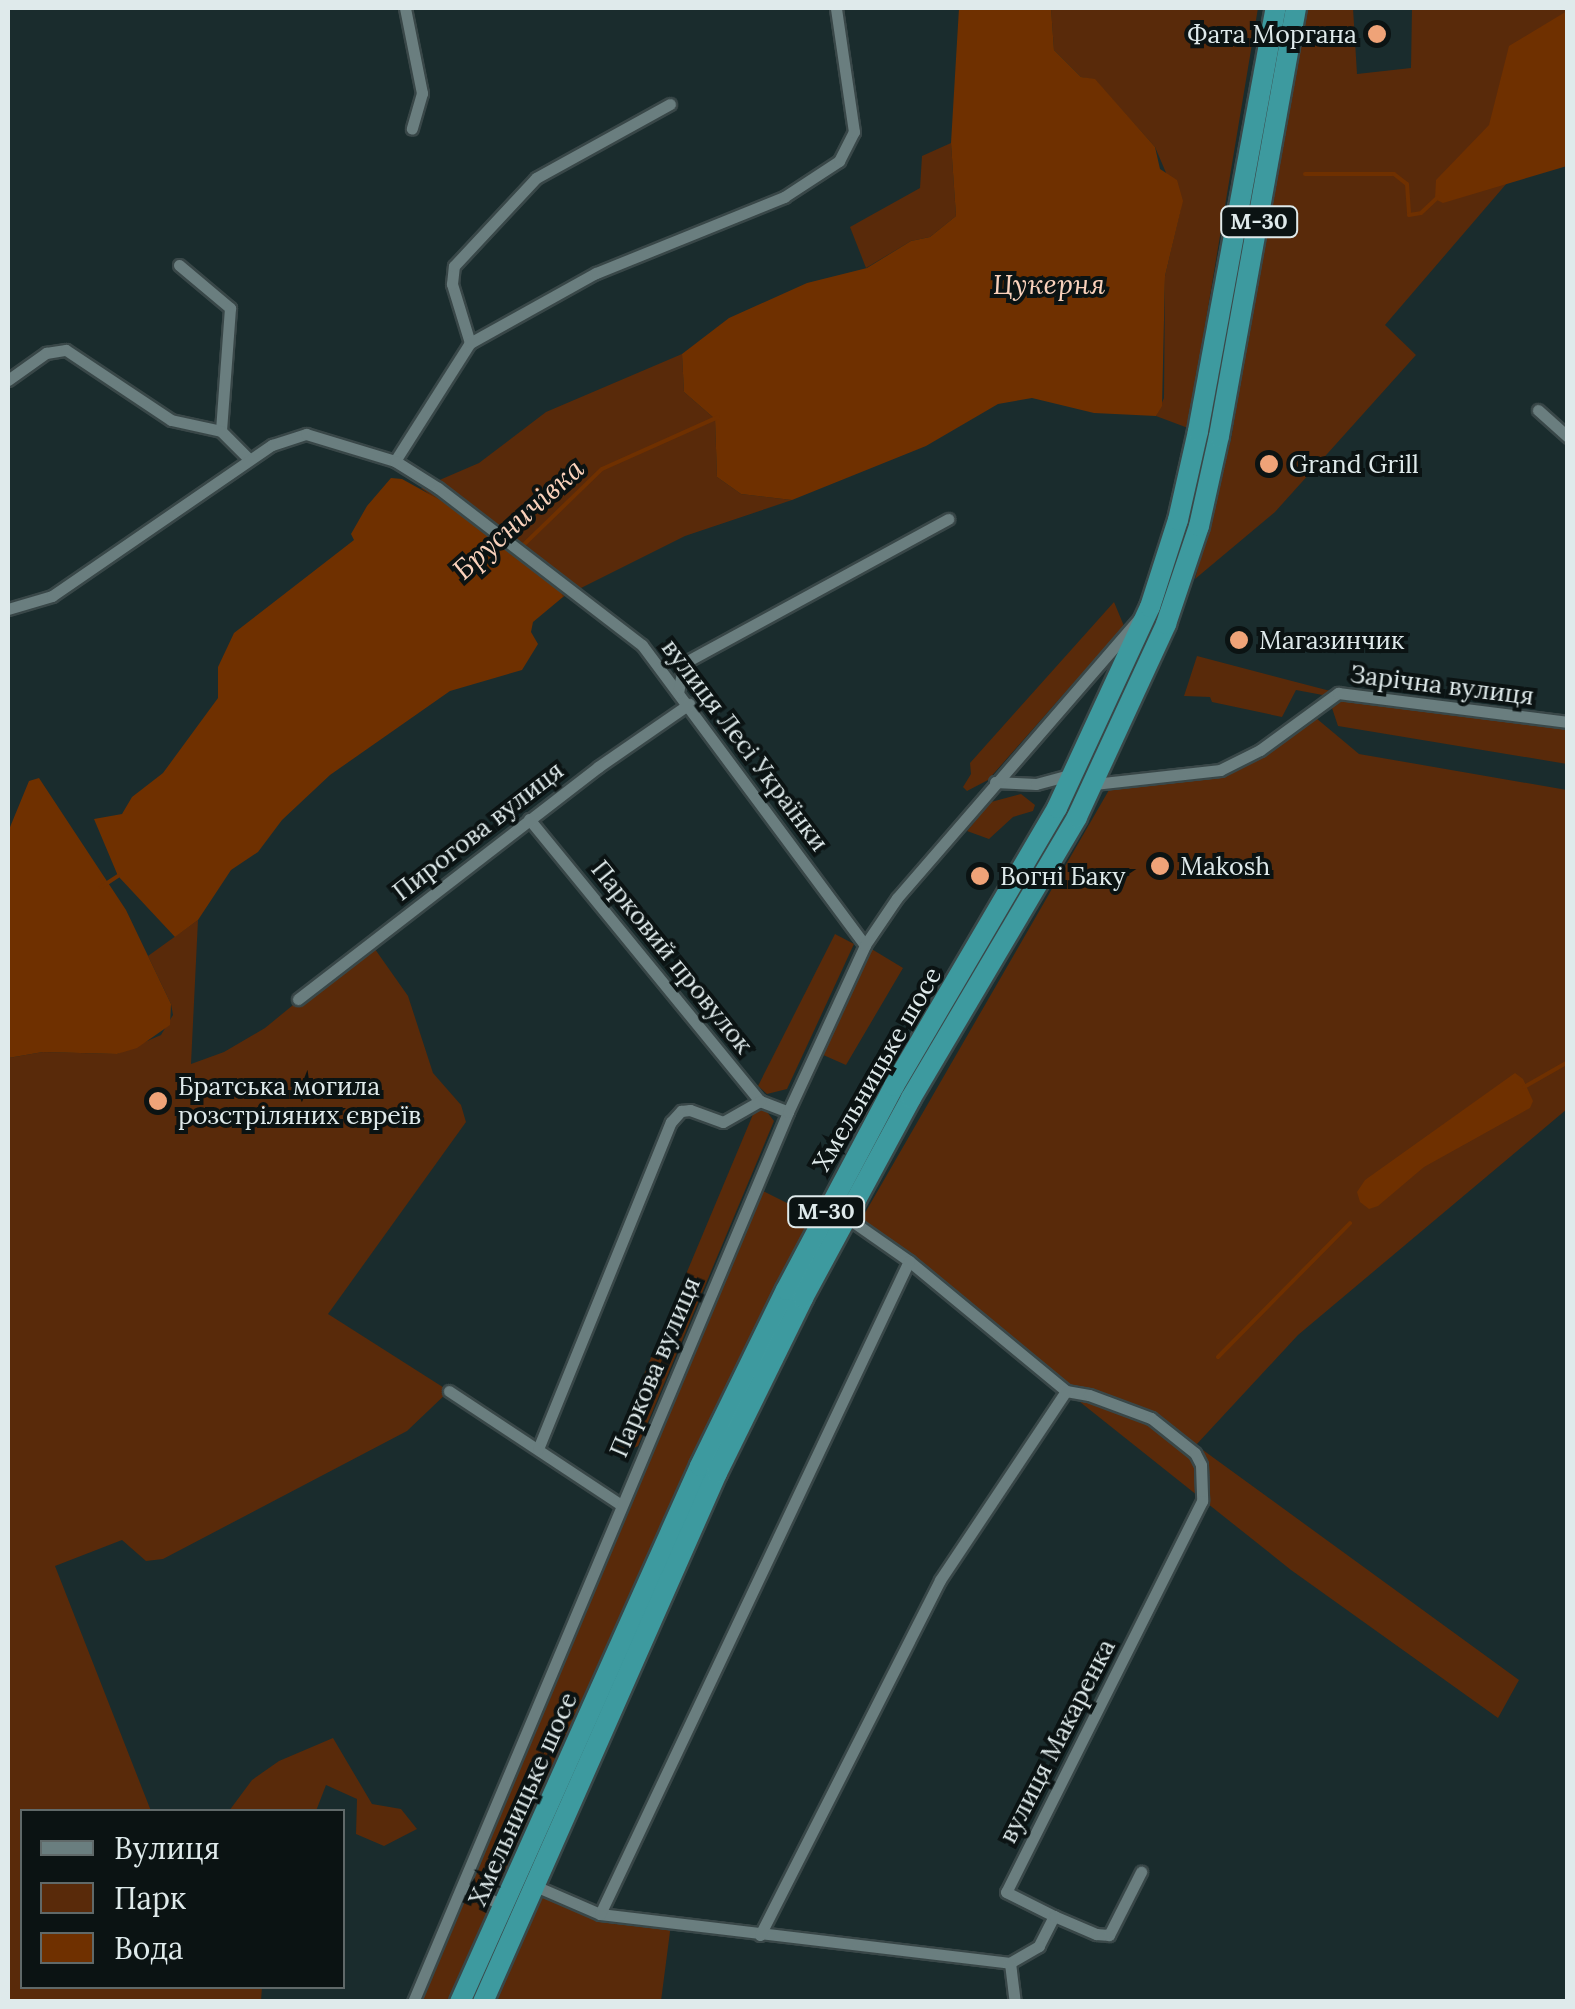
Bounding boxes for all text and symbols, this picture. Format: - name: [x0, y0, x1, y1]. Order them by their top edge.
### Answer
- place label: Фата Моргана: [1187, 19, 1357, 49]
- marker: Фата Моргана: [1366, 23, 1388, 45]
- road number: М-30: [1219, 205, 1299, 239]
- water label: Цукерня: [993, 267, 1105, 301]
- place label: Grand Grill: [1289, 449, 1419, 479]
- water label: Брусничівка: [446, 452, 590, 586]
- marker: Grand Grill: [1258, 453, 1280, 475]
- place label: Магазинчик: [1259, 625, 1404, 655]
- marker: Магазинчик: [1228, 629, 1250, 651]
- street label: вулиця Лесі Українки: [655, 633, 835, 857]
- street label: Зарічна вулиця: [1348, 659, 1536, 711]
- street label: Пирогова вулиця: [387, 755, 569, 907]
- place label: Makosh: [1180, 851, 1270, 881]
- street label: Парковий провулок: [585, 855, 759, 1059]
- marker: Makosh: [1149, 855, 1171, 877]
- place label: Вогні Баку: [1000, 861, 1125, 891]
- marker: Вогні Баку: [969, 865, 991, 887]
- street label: Хмельницьке шосе: [806, 962, 948, 1176]
- place label: Братська могила розстріляних євреїв: [178, 1072, 421, 1131]
- marker: Братська могила розстріляних євреїв: [147, 1090, 169, 1112]
- road number: М-30: [786, 1195, 866, 1229]
- street label: Паркова вулиця: [604, 1272, 706, 1462]
- street label: вулиця Макаренка: [993, 1634, 1121, 1848]
- street label: Хмельницьке шосе: [462, 1688, 584, 1910]
- legend: [20, 1809, 345, 1989]
- text: Вулиця: [114, 1829, 220, 1867]
- text: Парк: [114, 1879, 186, 1917]
- text: Вода: [114, 1929, 183, 1967]

